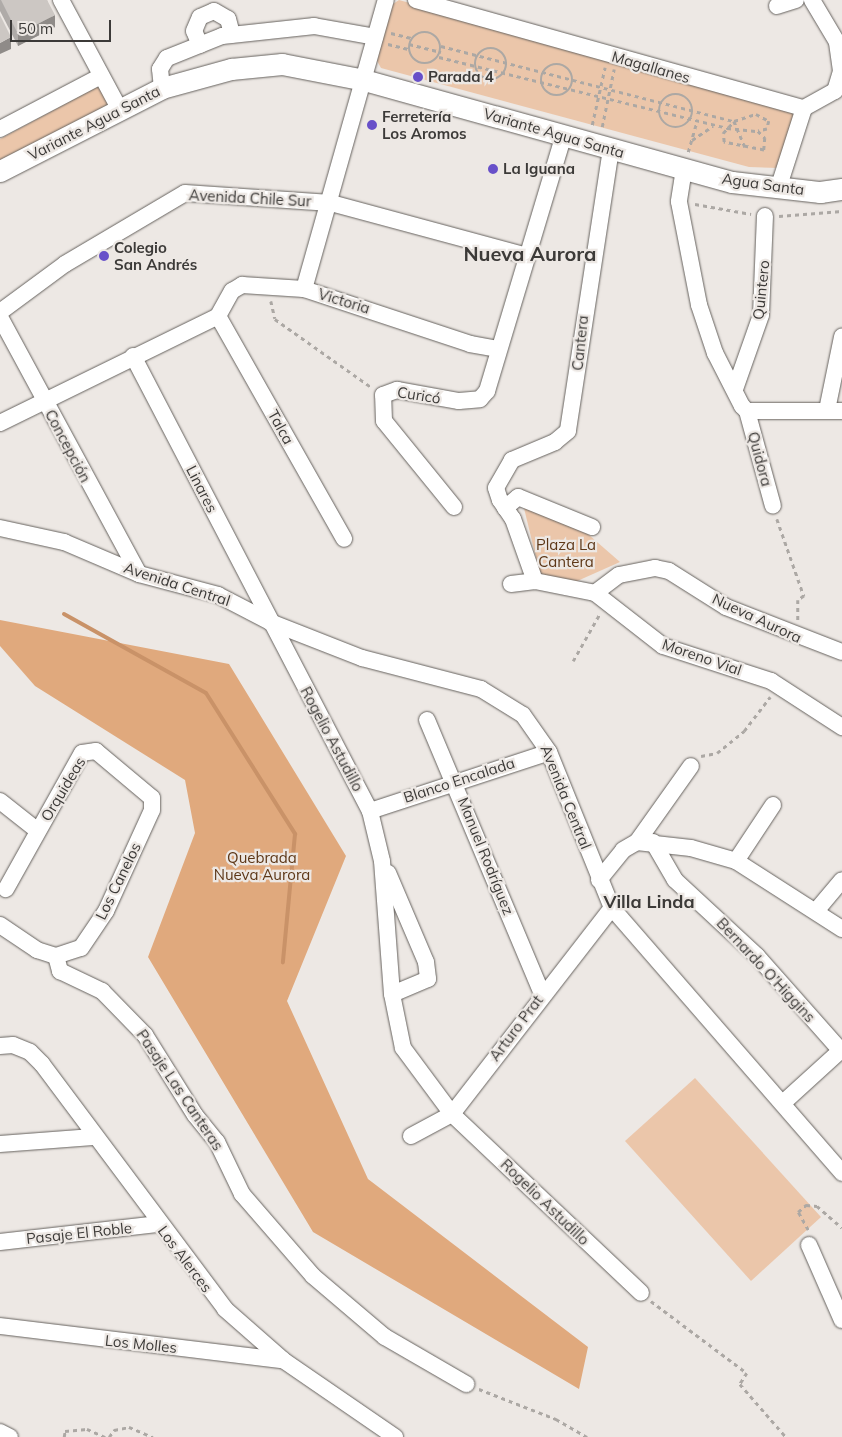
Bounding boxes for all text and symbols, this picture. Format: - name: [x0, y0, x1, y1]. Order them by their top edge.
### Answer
- scale bar: [12, 10, 114, 42]
- text: 50 m: [18, 19, 53, 38]
- street label: Magallanes: [610, 47, 692, 87]
- place label: Parada 4: [428, 68, 494, 86]
- marker: Parada 4: [412, 71, 424, 83]
- street label: Variante Agua Santa: [25, 82, 163, 164]
- street label: Variante Agua Santa: [482, 104, 626, 162]
- place label: Ferretería Los Aromos: [382, 107, 467, 142]
- marker: Ferretería Los Aromos: [366, 119, 378, 131]
- place label: La Iguana: [503, 160, 575, 178]
- marker: La Iguana: [487, 163, 499, 175]
- street label: Agua Santa: [721, 169, 805, 199]
- street label: Avenida Chile Sur: [188, 186, 312, 210]
- place label: Colegio San Andrés: [114, 238, 197, 273]
- district label: Nueva Aurora: [464, 241, 596, 265]
- marker: Colegio San Andrés: [98, 250, 110, 262]
- street label: Quintero: [749, 259, 773, 321]
- street label: Victoria: [316, 285, 372, 317]
- street label: Cantera: [568, 314, 592, 372]
- street label: Curicó: [396, 383, 442, 407]
- street label: Concepción: [41, 407, 95, 485]
- street label: Talca: [264, 407, 298, 447]
- street label: Quidora: [744, 430, 776, 488]
- street label: Linares: [183, 462, 221, 516]
- park label: Plaza La Cantera: [536, 535, 596, 570]
- street label: Avenida Central: [122, 558, 232, 610]
- street label: Nueva Aurora: [709, 589, 805, 647]
- street label: Moreno Vial: [660, 635, 744, 679]
- street label: Rogelio Astudillo: [297, 684, 367, 794]
- street label: Avenida Central: [537, 742, 595, 852]
- street label: Orquideas: [37, 754, 89, 824]
- street label: Blanco Encalada: [401, 754, 517, 806]
- street label: Manuel Rodríguez: [454, 795, 518, 917]
- street label: Los Canelos: [92, 840, 144, 922]
- park label: Quebrada Nueva Aurora: [214, 848, 310, 883]
- district label: Villa Linda: [603, 891, 695, 913]
- street label: Bernardo O’Higgins: [713, 914, 819, 1026]
- street label: Arturo Prat: [485, 992, 547, 1064]
- street label: Pasaje Las Canteras: [133, 1026, 227, 1154]
- street label: Rogelio Astudillo: [497, 1155, 593, 1249]
- street label: Pasaje El Roble: [25, 1218, 133, 1248]
- street label: Los Alerces: [154, 1222, 216, 1296]
- street label: Los Molles: [104, 1331, 178, 1357]

